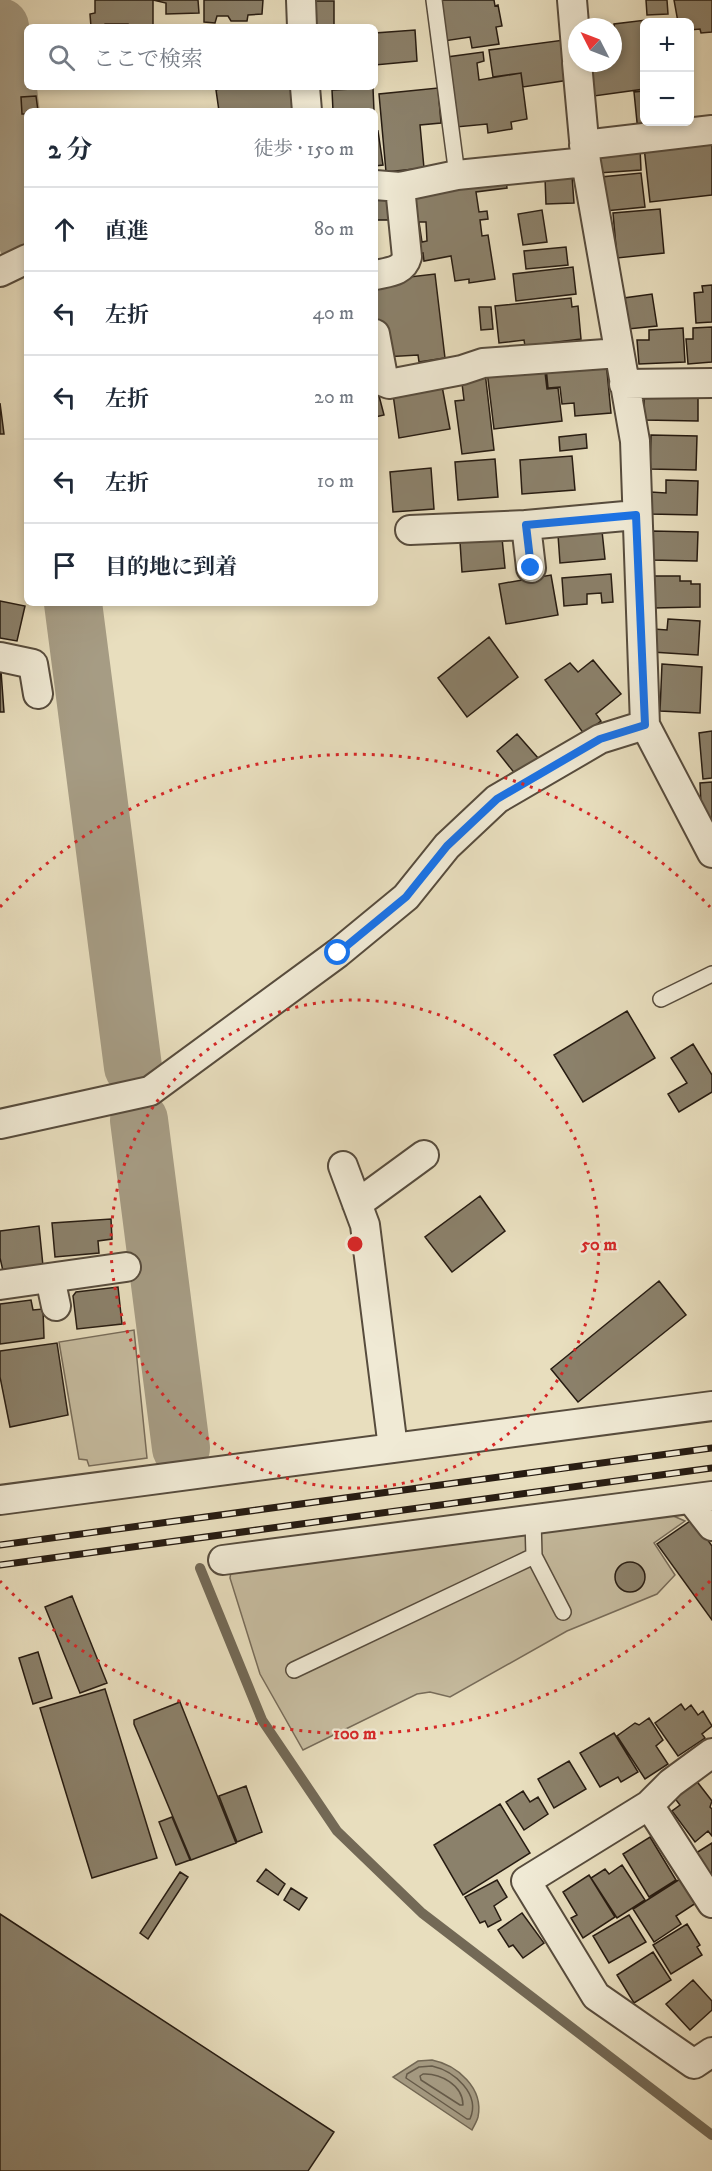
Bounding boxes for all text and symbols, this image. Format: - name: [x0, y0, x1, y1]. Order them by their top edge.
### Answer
- north arrow: [568, 18, 622, 72]
- map controls: [640, 18, 694, 126]
- button: +: [640, 18, 694, 72]
- search box: [24, 24, 378, 90]
- icon: search: [45, 41, 78, 74]
- text: ここで検索: [93, 46, 203, 73]
- button: −: [640, 72, 694, 126]
- text: 2 分: [48, 134, 92, 167]
- text: 徒歩 · 150 m: [253, 137, 354, 162]
- icon: ahead: [48, 213, 81, 246]
- text: 80 m: [314, 217, 354, 242]
- text: 直進: [105, 218, 149, 245]
- icon: left: [48, 297, 81, 330]
- text: 40 m: [312, 301, 354, 326]
- text: 左折: [105, 302, 149, 329]
- icon: left: [48, 381, 81, 414]
- text: 20 m: [314, 385, 354, 410]
- text: 左折: [105, 386, 149, 413]
- icon: left: [48, 465, 81, 498]
- text: 10 m: [317, 469, 354, 494]
- text: 左折: [105, 470, 149, 497]
- icon: arrive: [48, 549, 81, 582]
- text: 目的地に到着: [105, 554, 237, 581]
- route end: [517, 554, 543, 580]
- route start: [324, 939, 350, 965]
- centre of rings: [345, 1234, 365, 1254]
- text: 50 m: [580, 1234, 617, 1256]
- text: 100 m: [333, 1723, 377, 1745]

